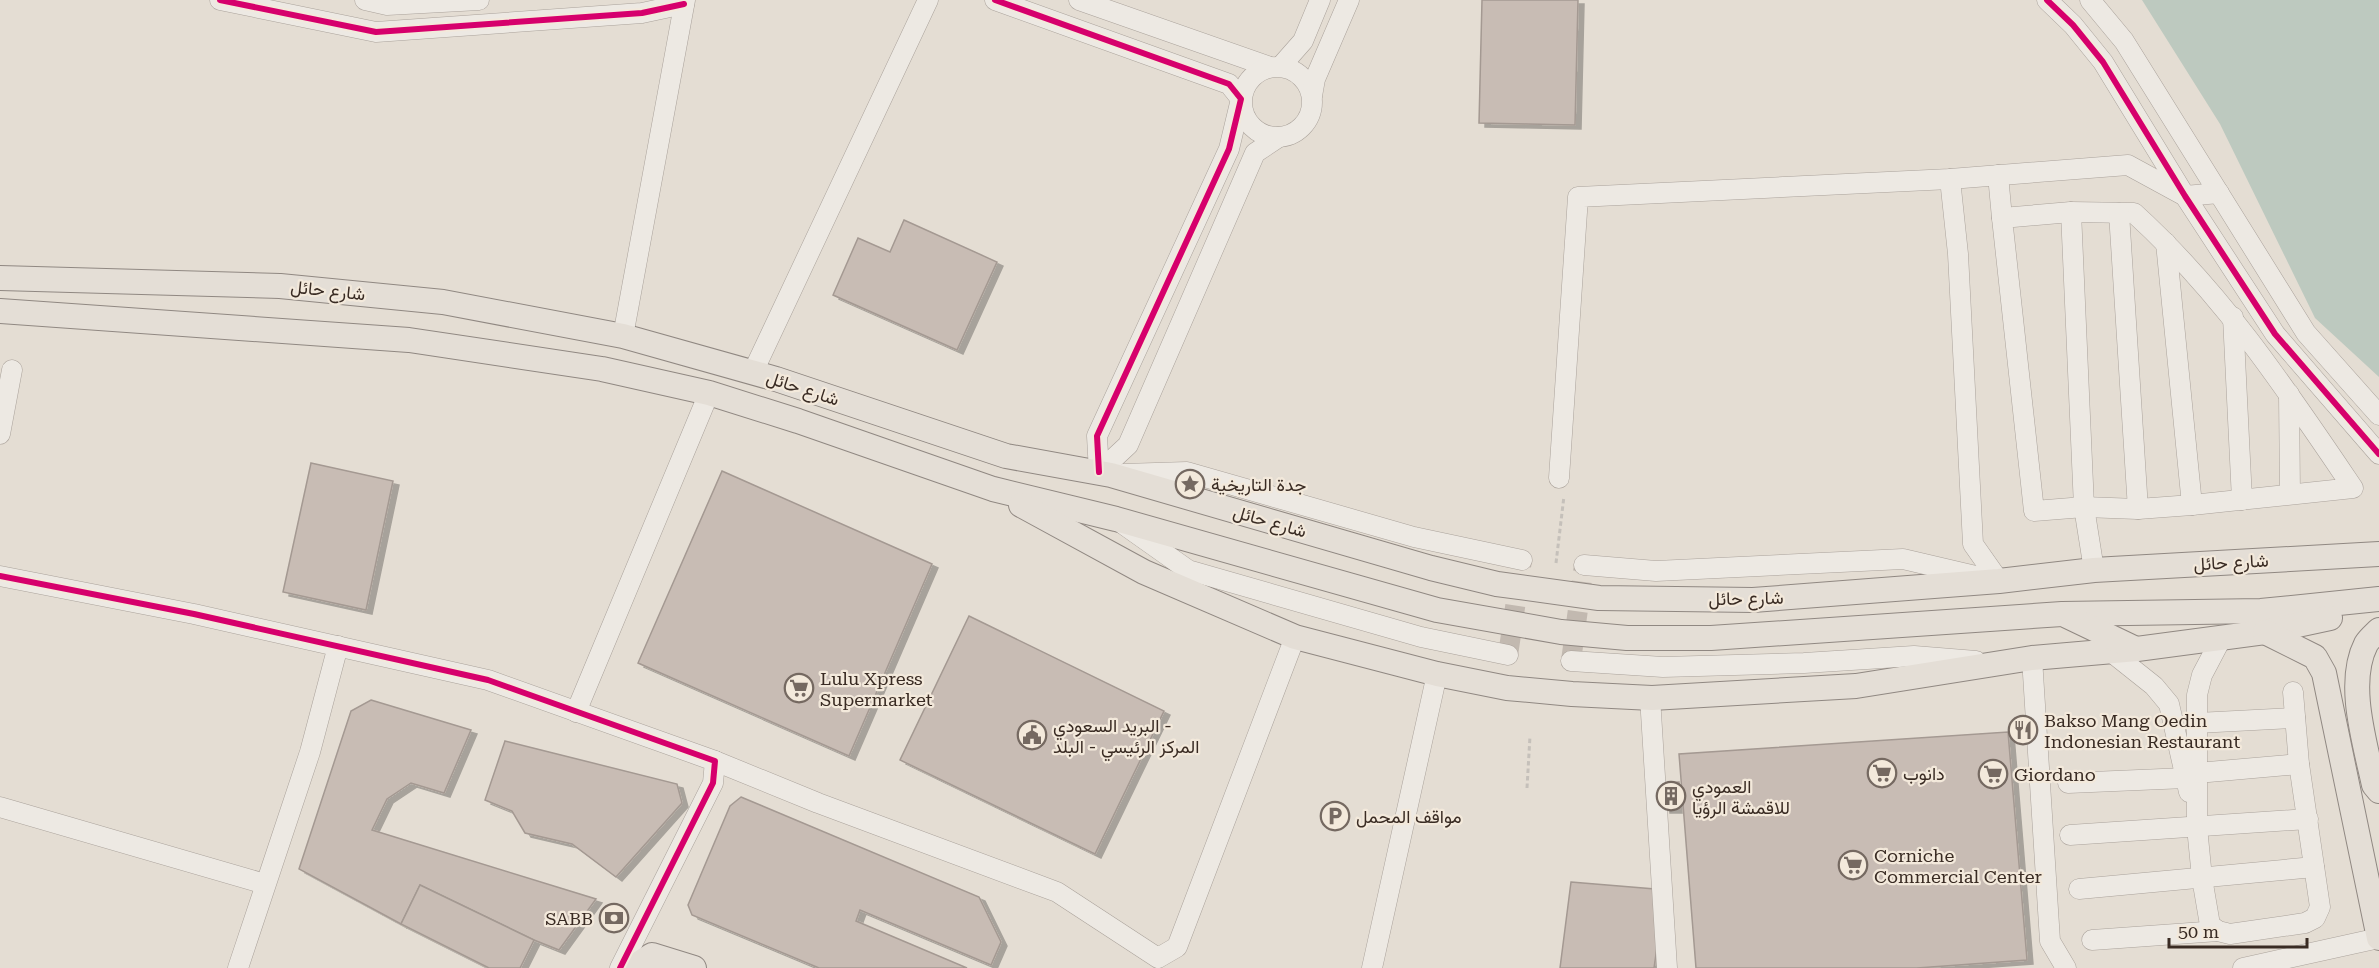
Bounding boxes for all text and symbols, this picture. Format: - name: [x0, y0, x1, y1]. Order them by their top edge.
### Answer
- street label: شارع حائل: [289, 276, 366, 306]
- street label: شارع حائل: [763, 366, 842, 411]
- place icon: جدة التاريخية: [1174, 468, 1206, 500]
- place label: جدة التاريخية: [1211, 474, 1306, 496]
- street label: شارع حائل: [1230, 501, 1309, 543]
- street label: شارع حائل: [2193, 550, 2269, 576]
- street label: شارع حائل: [1708, 587, 1784, 611]
- place label: Lulu Xpress Supermarket: [820, 668, 933, 710]
- supermarket icon: Lulu Xpress Supermarket: [783, 672, 815, 704]
- place label: Bakso Mang Oedin Indonesian Restaurant: [2044, 710, 2240, 752]
- restaurant icon: Bakso Mang Oedin Indonesian Restaurant: [2007, 714, 2039, 746]
- place label: البريد السعودي - المركز الرئيسي - البلد: [1053, 715, 1199, 762]
- public building icon: البريد السعودي - المركز الرئيسي - البلد: [1016, 719, 1048, 751]
- supermarket icon: دانوب: [1866, 757, 1898, 789]
- supermarket icon: Giordano: [1977, 758, 2009, 790]
- place label: دانوب: [1903, 763, 1945, 785]
- place label: Giordano: [2014, 764, 2096, 785]
- place label: العمودي للاقمشة الرؤيا: [1692, 776, 1790, 819]
- building icon: العمودي للاقمشة الرؤيا: [1655, 780, 1687, 812]
- parking icon: مواقف المحمل: [1319, 800, 1351, 832]
- place label: مواقف المحمل: [1356, 806, 1462, 828]
- place label: Corniche Commercial Center: [1874, 845, 2042, 887]
- supermarket icon: Corniche Commercial Center: [1837, 849, 1869, 881]
- bank icon: SABB: [598, 902, 630, 934]
- place label: SABB: [545, 908, 593, 929]
- scale bar: [2169, 911, 2307, 949]
- text: 50 m: [2178, 921, 2219, 942]

